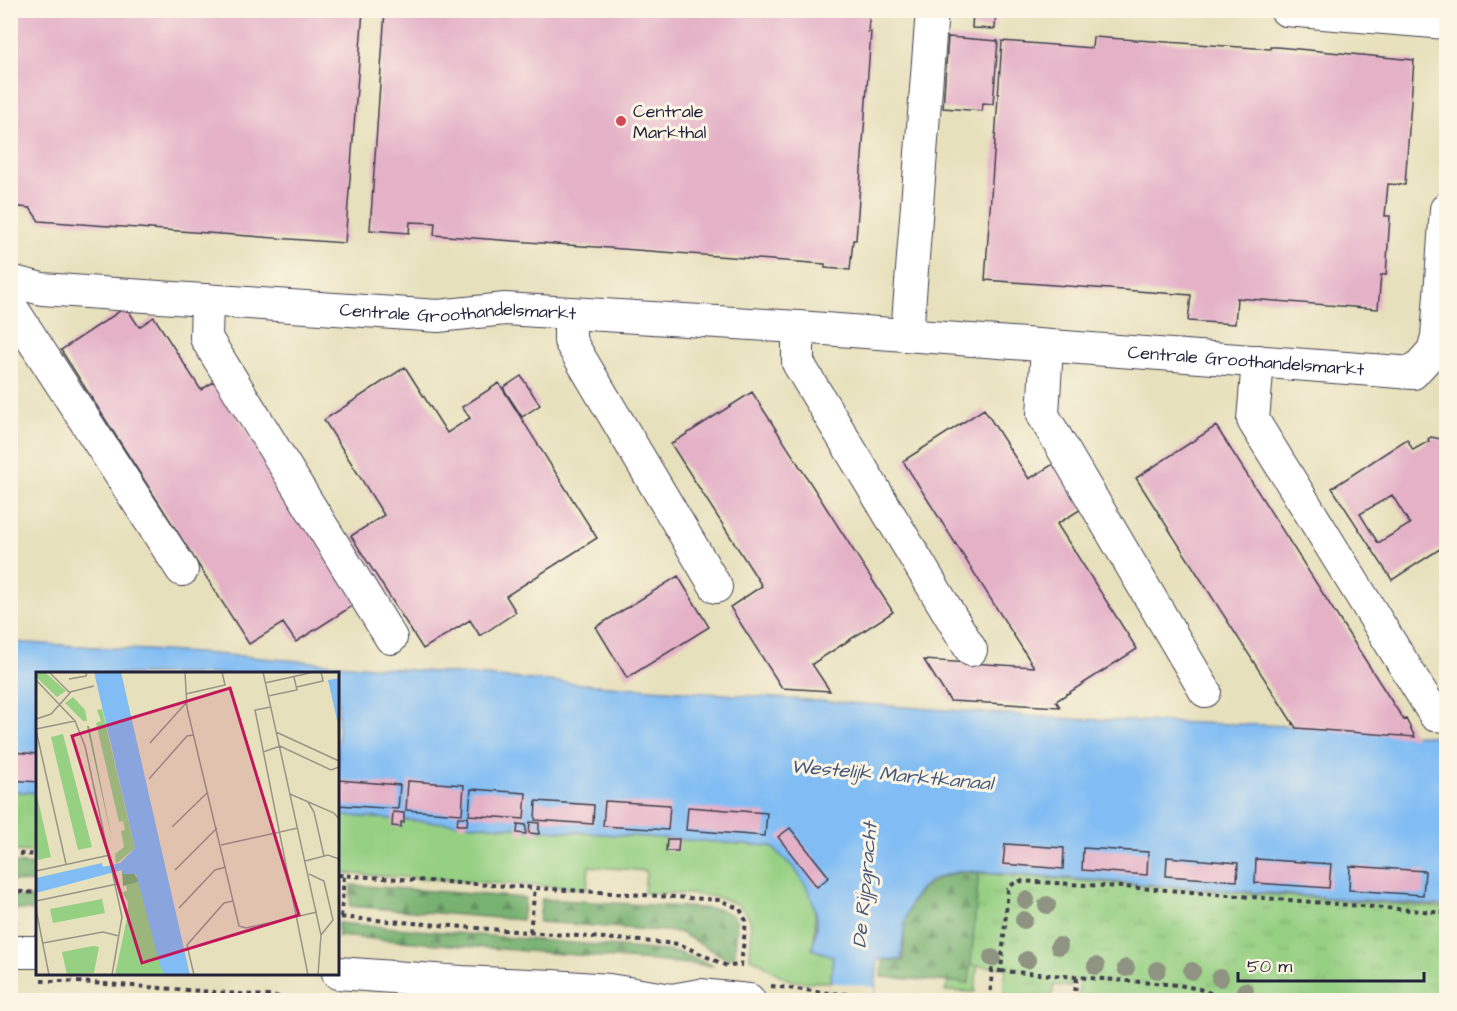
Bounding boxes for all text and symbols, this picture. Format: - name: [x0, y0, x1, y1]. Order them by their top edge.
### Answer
- place label: Centrale Markthal: [633, 99, 706, 145]
- marker: Centrale Markthal: [614, 114, 628, 128]
- street label: Centrale Groothandelsmarkt: [339, 297, 578, 329]
- street label: Centrale Groothandelsmarkt: [1127, 340, 1366, 382]
- inset map: [36, 672, 339, 975]
- water label: Westelijk Marktkanaal: [790, 752, 997, 798]
- water label: De Rijpgracht: [846, 819, 886, 949]
- scale bar: [1238, 945, 1424, 983]
- text: 50 m: [1247, 954, 1292, 979]

